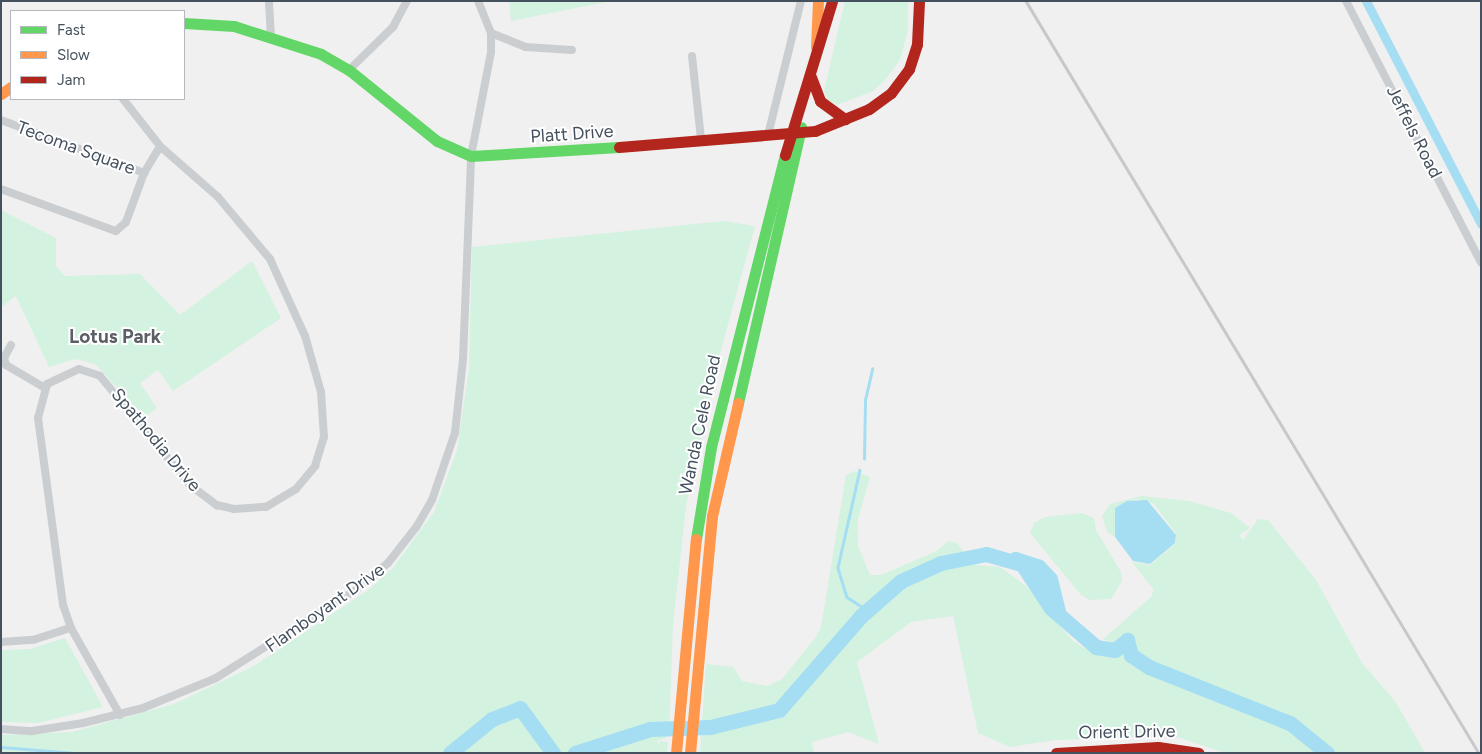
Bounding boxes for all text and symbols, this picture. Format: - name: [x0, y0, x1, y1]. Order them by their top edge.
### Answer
- legend: [10, 10, 185, 100]
- text: Fast: [57, 21, 85, 39]
- text: Slow: [57, 46, 90, 64]
- text: Jam: [57, 71, 85, 89]
- street label: Jeffels Road: [1382, 82, 1446, 182]
- street label: Tecoma Square: [14, 117, 138, 179]
- street label: Platt Drive: [530, 120, 614, 148]
- district label: Lotus Park: [69, 326, 161, 348]
- street label: Wanda Cele Road: [675, 353, 725, 497]
- street label: Spathodia Drive: [107, 384, 205, 496]
- street label: Flamboyant Drive: [261, 559, 389, 657]
- street label: Orient Drive: [1078, 720, 1176, 744]

